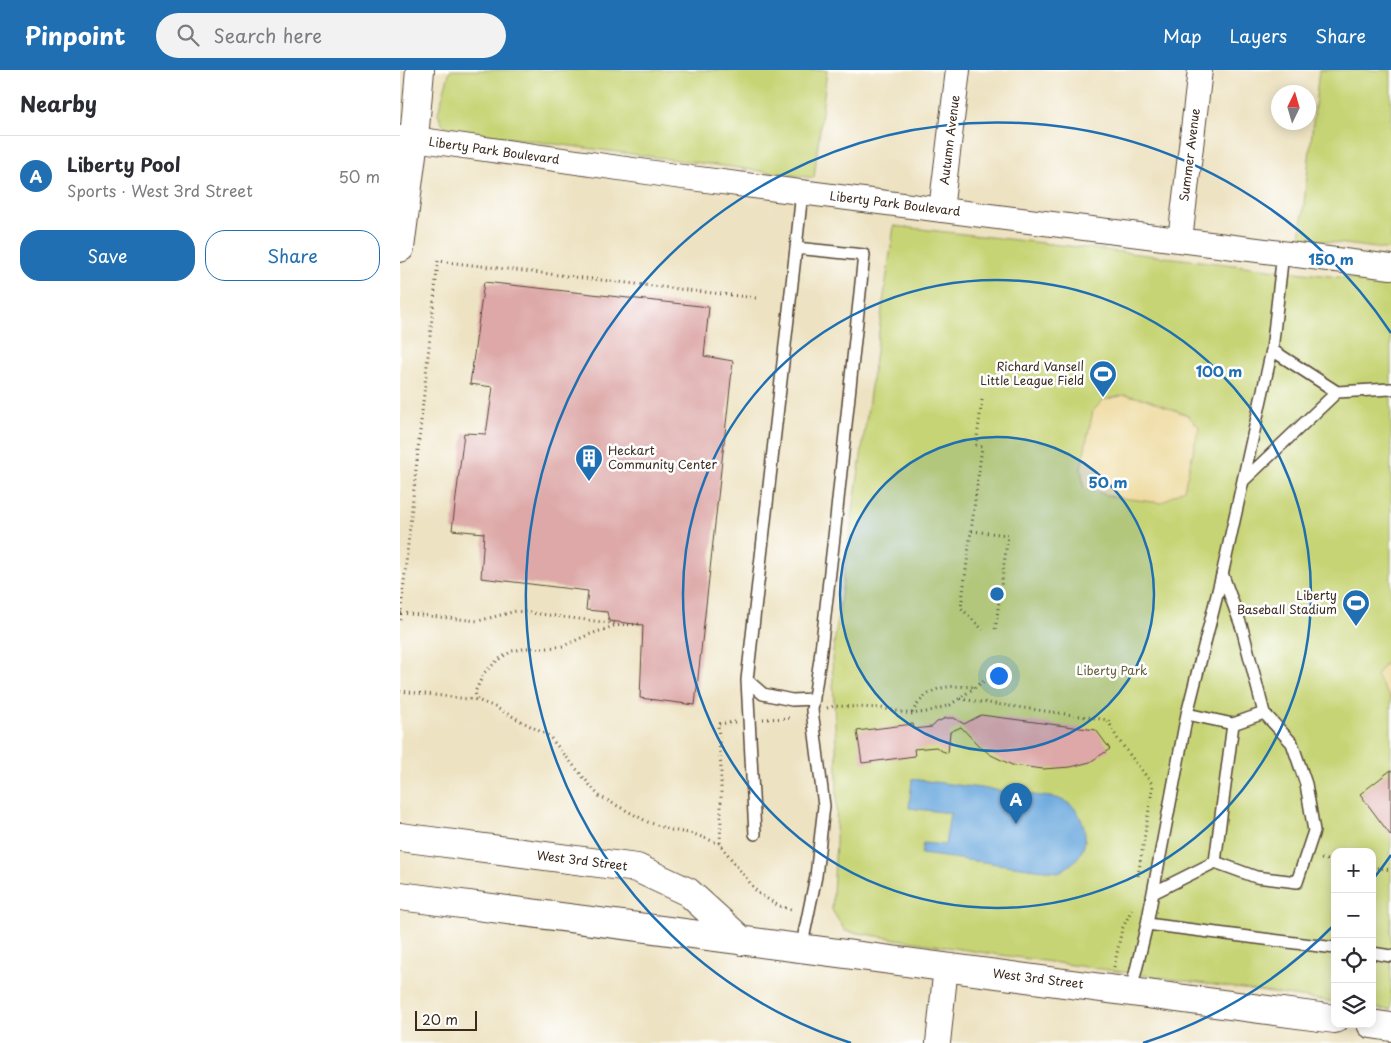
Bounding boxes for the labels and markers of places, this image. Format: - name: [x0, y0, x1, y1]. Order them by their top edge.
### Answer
- place label: Richard Vansell Little League Field: [980, 357, 1084, 389]
- sports icon: Richard Vansell Little League Field: [1088, 359, 1118, 398]
- place label: Heckart Community Center: [608, 441, 717, 473]
- building icon: Heckart Community Center: [574, 443, 604, 482]
- centre of rings: [988, 585, 1006, 603]
- place label: Liberty Baseball Stadium: [1237, 586, 1337, 618]
- sports icon: Liberty Baseball Stadium: [1341, 588, 1371, 627]
- pin: A: [1000, 783, 1032, 824]

